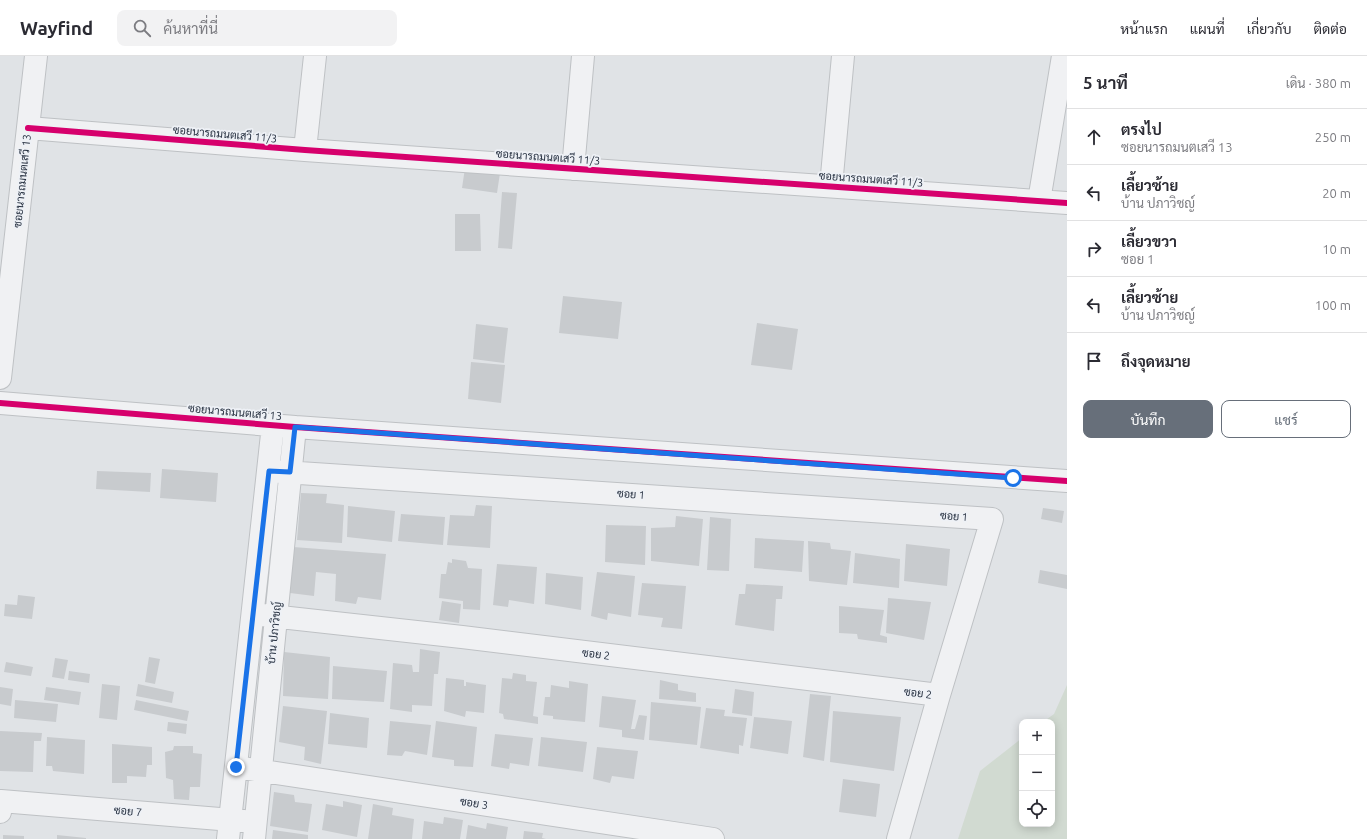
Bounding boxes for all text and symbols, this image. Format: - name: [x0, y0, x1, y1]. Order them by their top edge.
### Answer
- search box: [117, 10, 397, 46]
- text: Wayfind: [20, 17, 93, 39]
- icon: search: [131, 17, 153, 39]
- text: ค้นหาที่นี่: [163, 20, 218, 37]
- text: หน้าแรก: [1120, 21, 1168, 37]
- text: แผนที่: [1190, 21, 1225, 37]
- text: เกี่ยวกับ: [1247, 21, 1291, 37]
- text: ติดต่อ: [1313, 21, 1347, 37]
- text: 5 นาที: [1083, 73, 1128, 92]
- text: เดิน · 380 m: [1286, 76, 1351, 90]
- street label: ซอยนารถมนตเสวี 11/3: [172, 121, 278, 145]
- text: ตรงไป: [1121, 121, 1162, 138]
- icon: ahead: [1083, 126, 1105, 148]
- text: 250 m: [1315, 130, 1351, 144]
- street label: ซอยนารถมนตเสวี 13: [9, 133, 33, 229]
- text: ซอยนารถมนตเสวี 13: [1121, 140, 1233, 154]
- street label: ซอยนารถมนตเสวี 11/3: [495, 145, 601, 167]
- street label: ซอยนารถมนตเสวี 11/3: [818, 167, 924, 189]
- text: เลี้ยวซ้าย: [1121, 177, 1178, 194]
- icon: left: [1083, 182, 1105, 204]
- text: 20 m: [1322, 186, 1351, 200]
- text: บ้าน ปภาวิชญ์: [1121, 196, 1195, 210]
- text: เลี้ยวขวา: [1121, 233, 1177, 250]
- icon: right: [1083, 238, 1105, 260]
- text: 10 m: [1322, 242, 1351, 256]
- text: ซอย 1: [1121, 252, 1154, 266]
- text: เลี้ยวซ้าย: [1121, 289, 1178, 306]
- icon: left: [1083, 294, 1105, 316]
- text: 100 m: [1315, 298, 1351, 312]
- text: บ้าน ปภาวิชญ์: [1121, 308, 1195, 322]
- icon: arrive: [1083, 350, 1105, 372]
- text: ถึงจุดหมาย: [1121, 353, 1191, 370]
- street label: ซอยนารถมนตเสวี 13: [187, 400, 283, 422]
- button: บันทึก: [1083, 400, 1213, 438]
- button: แชร์: [1221, 400, 1351, 438]
- route start: [1004, 469, 1022, 487]
- street label: ซอย 1: [616, 487, 646, 501]
- street label: ซอย 1: [939, 509, 969, 523]
- street label: บ้าน ปภาวิชญ์: [263, 601, 284, 665]
- street label: ซอย 2: [581, 646, 611, 662]
- street label: ซอย 2: [903, 685, 933, 701]
- map controls: [1019, 719, 1055, 827]
- button: +: [1019, 719, 1055, 755]
- button: −: [1019, 755, 1055, 791]
- route end: [227, 758, 245, 776]
- button: locate: [1019, 791, 1055, 827]
- street label: ซอย 3: [459, 795, 489, 811]
- street label: ซอย 7: [113, 804, 143, 818]

